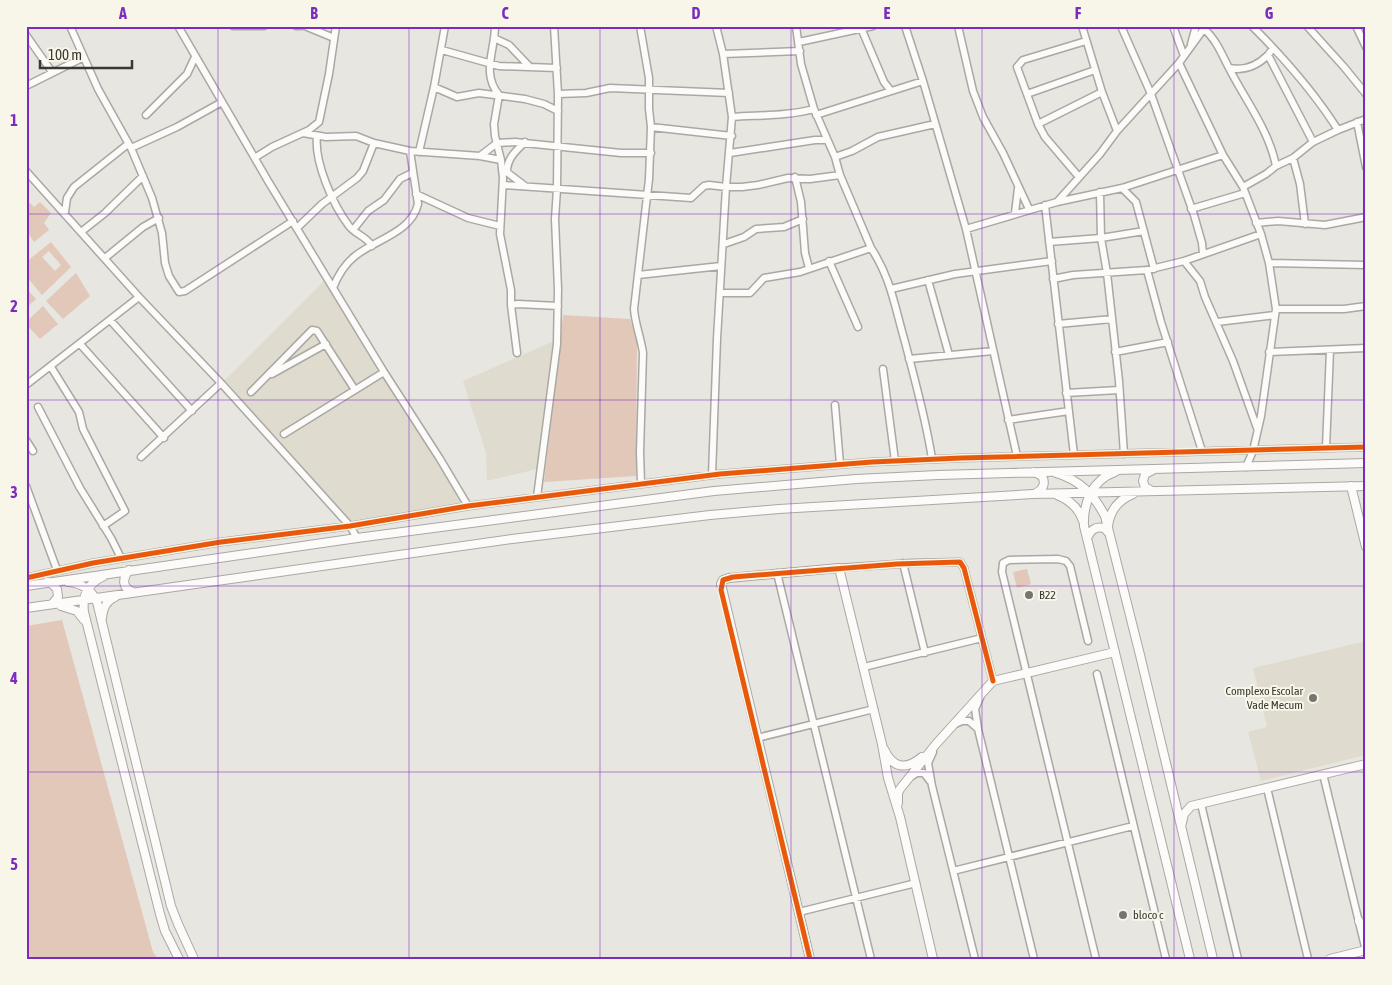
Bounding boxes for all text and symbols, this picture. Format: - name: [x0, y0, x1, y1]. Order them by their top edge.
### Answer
- text: A: [118, 4, 127, 22]
- text: B: [310, 4, 318, 22]
- text: C: [501, 4, 509, 22]
- text: D: [692, 4, 701, 22]
- text: E: [884, 4, 891, 22]
- text: F: [1075, 4, 1082, 22]
- text: G: [1265, 4, 1274, 22]
- scale bar: [40, 38, 132, 70]
- text: 100 m: [48, 46, 82, 63]
- text: 1: [10, 111, 18, 129]
- text: 2: [10, 297, 18, 315]
- text: 3: [10, 483, 18, 501]
- place label: B22: [1039, 588, 1056, 602]
- marker: B22: [1023, 589, 1035, 601]
- text: 4: [9, 669, 18, 687]
- place label: Complexo Escolar Vade Mecum: [1226, 684, 1303, 712]
- marker: Complexo Escolar Vade Mecum: [1307, 692, 1319, 704]
- text: 5: [10, 855, 18, 873]
- place label: bloco c: [1133, 908, 1164, 922]
- marker: bloco c: [1117, 909, 1129, 921]

